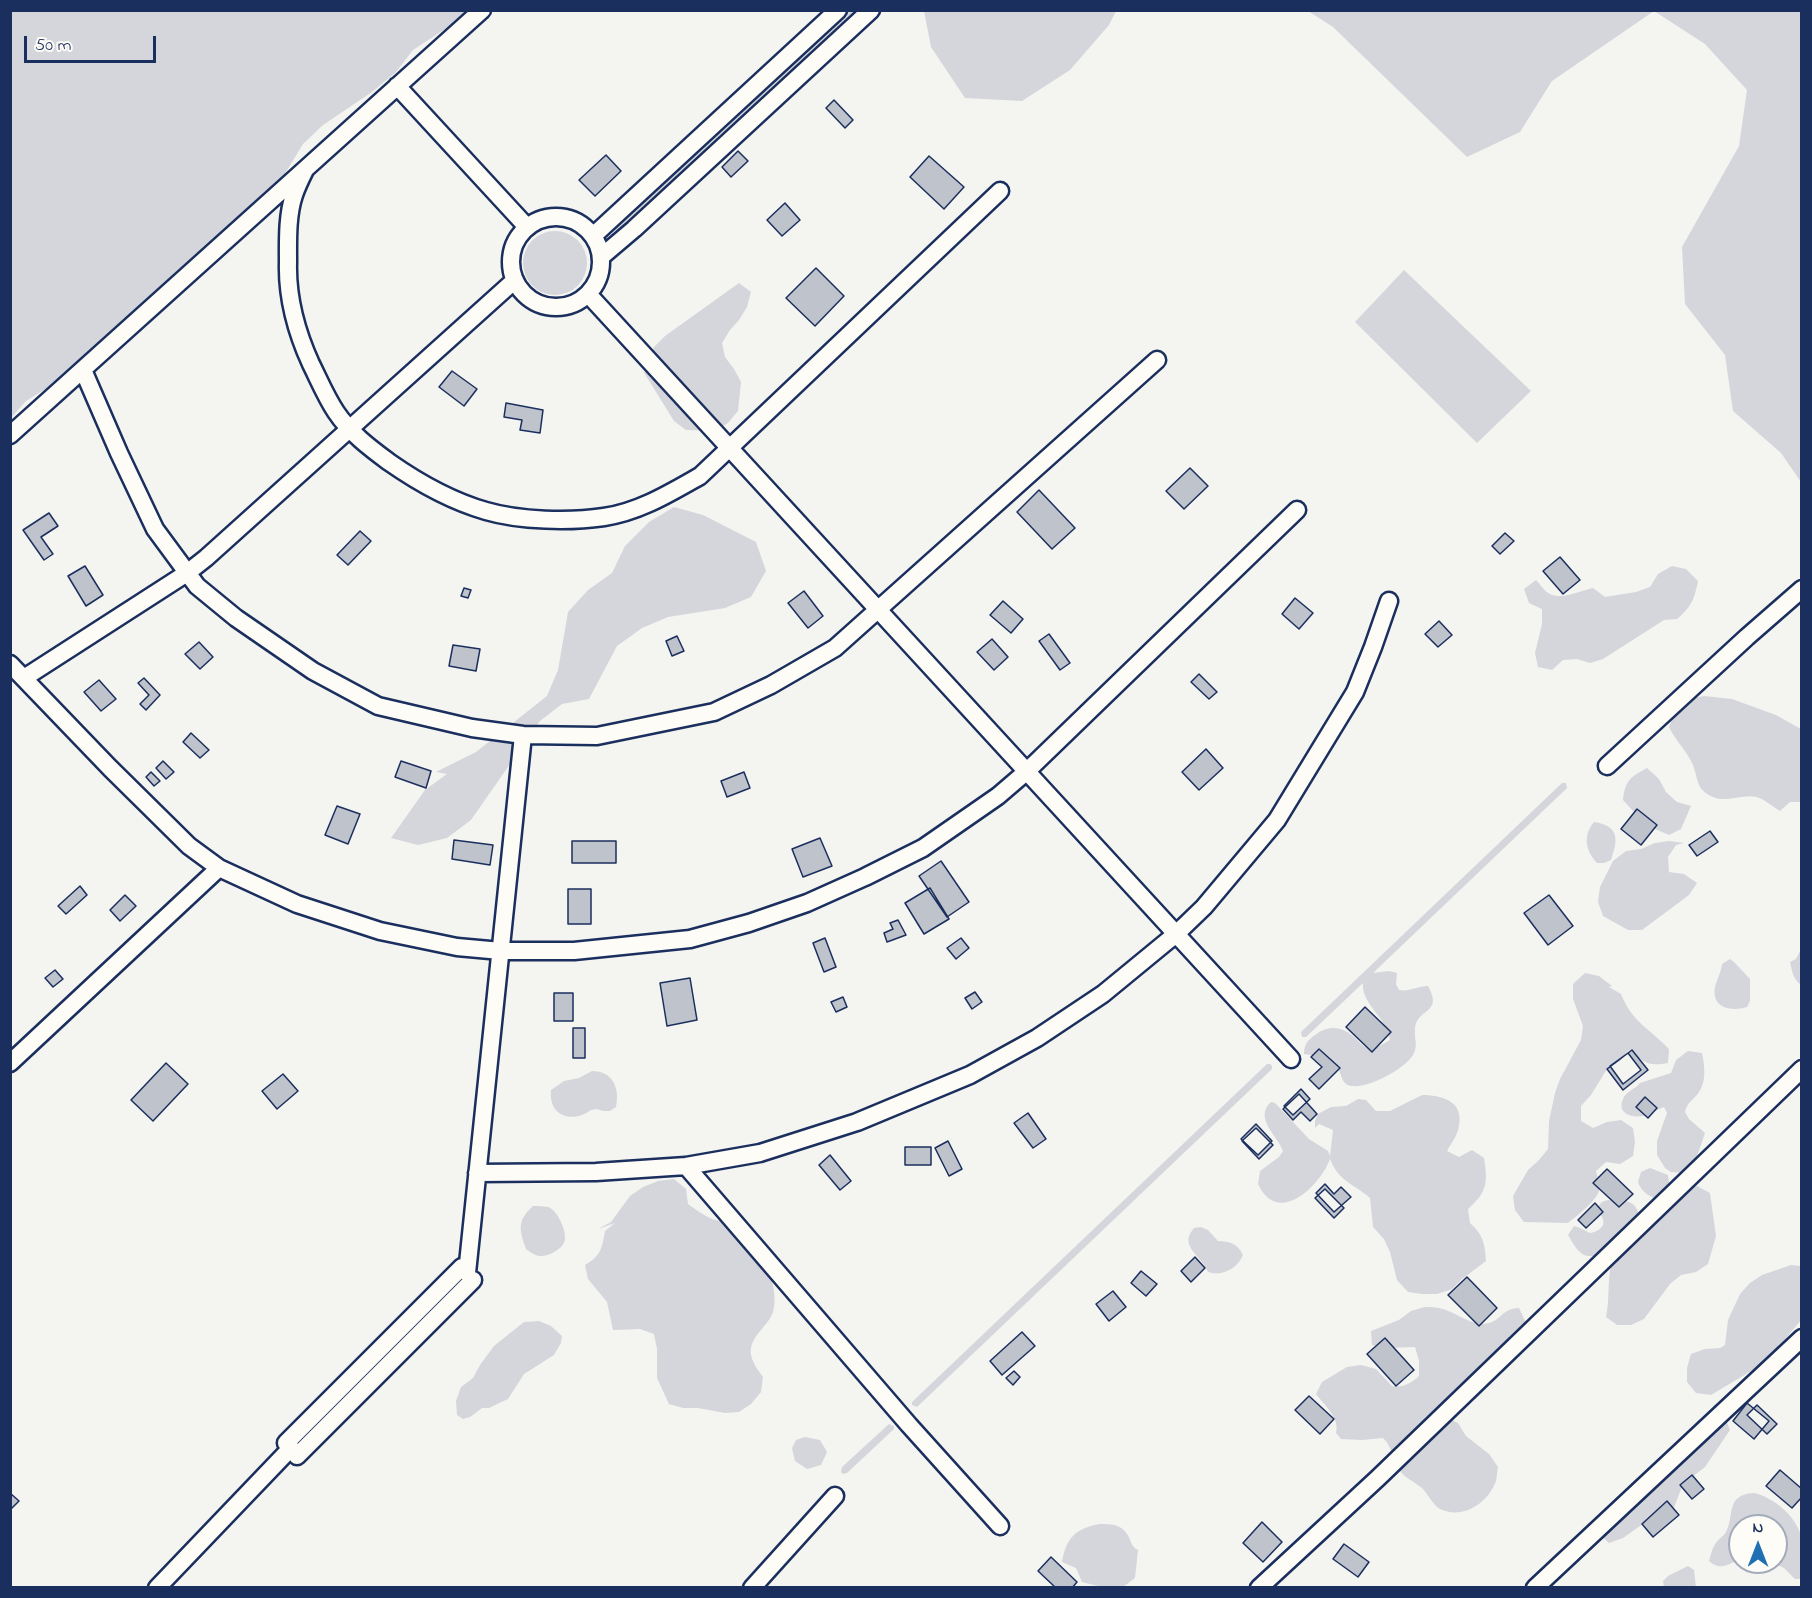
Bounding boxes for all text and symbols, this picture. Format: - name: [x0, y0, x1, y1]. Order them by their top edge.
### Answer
- scale bar: [27, 24, 159, 62]
- text: 50 m: [35, 33, 72, 59]
- north arrow: [1728, 1514, 1788, 1574]
- text: N: [1753, 1516, 1763, 1540]

